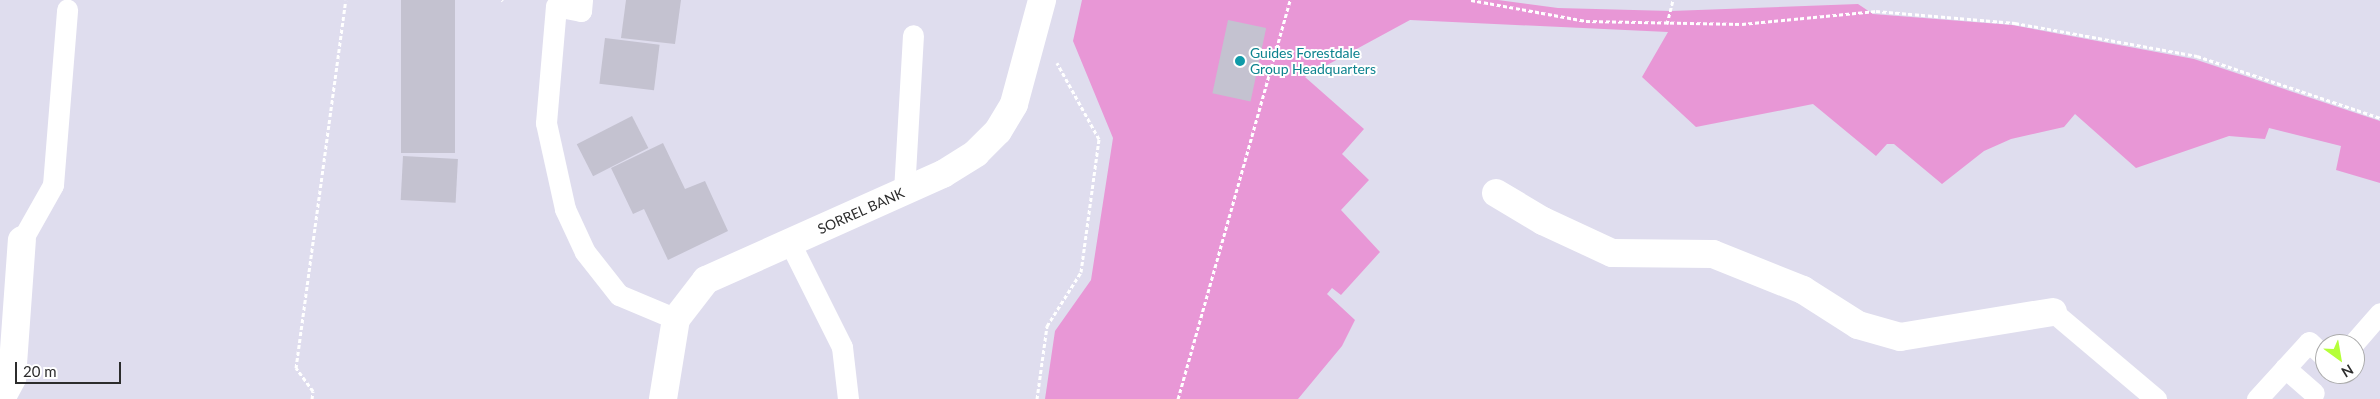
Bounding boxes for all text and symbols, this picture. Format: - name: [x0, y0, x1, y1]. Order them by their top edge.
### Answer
- place label: Guides Forestdale Group Headquarters: [1250, 45, 1376, 78]
- marker: Guides Forestdale Group Headquarters: [1234, 55, 1246, 67]
- street label: SORREL BANK: [815, 184, 907, 238]
- north arrow: [2315, 334, 2365, 384]
- scale bar: [18, 352, 124, 384]
- text: N: [2339, 361, 2357, 381]
- text: 20 m: [23, 362, 57, 380]

